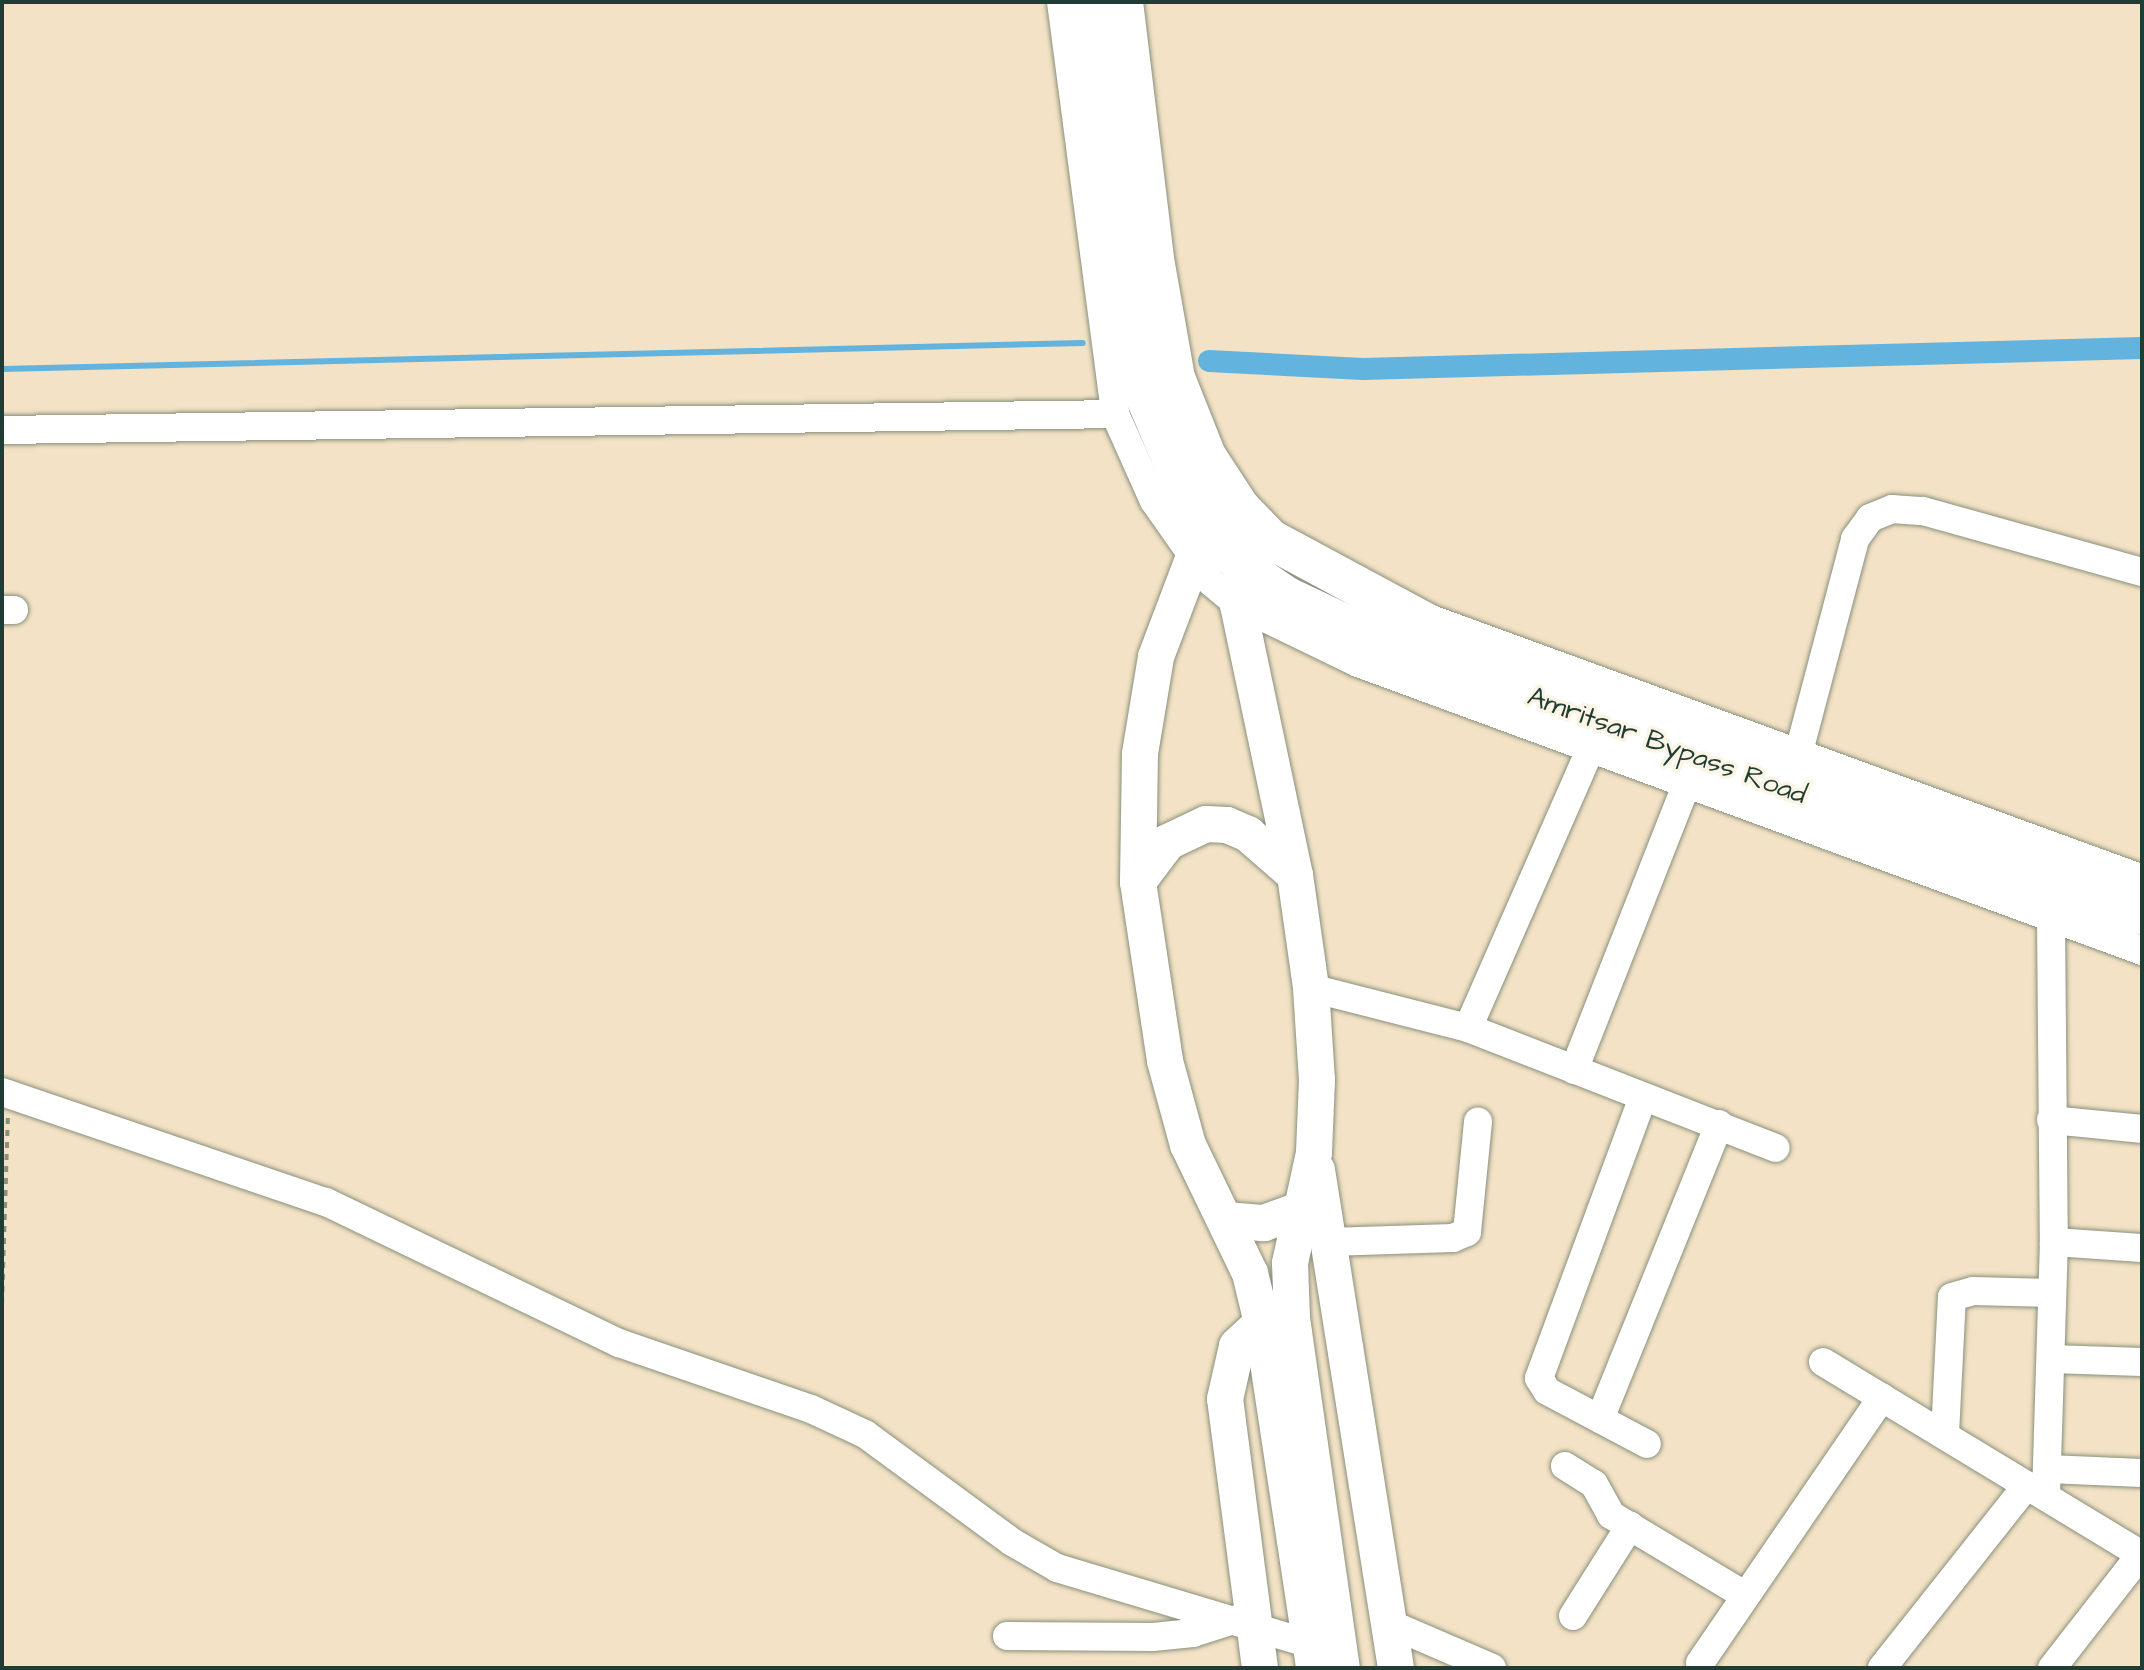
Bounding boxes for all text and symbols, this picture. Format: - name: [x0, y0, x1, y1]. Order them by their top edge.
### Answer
- street label: Amritsar Bypass Road: [1523, 680, 1811, 812]

